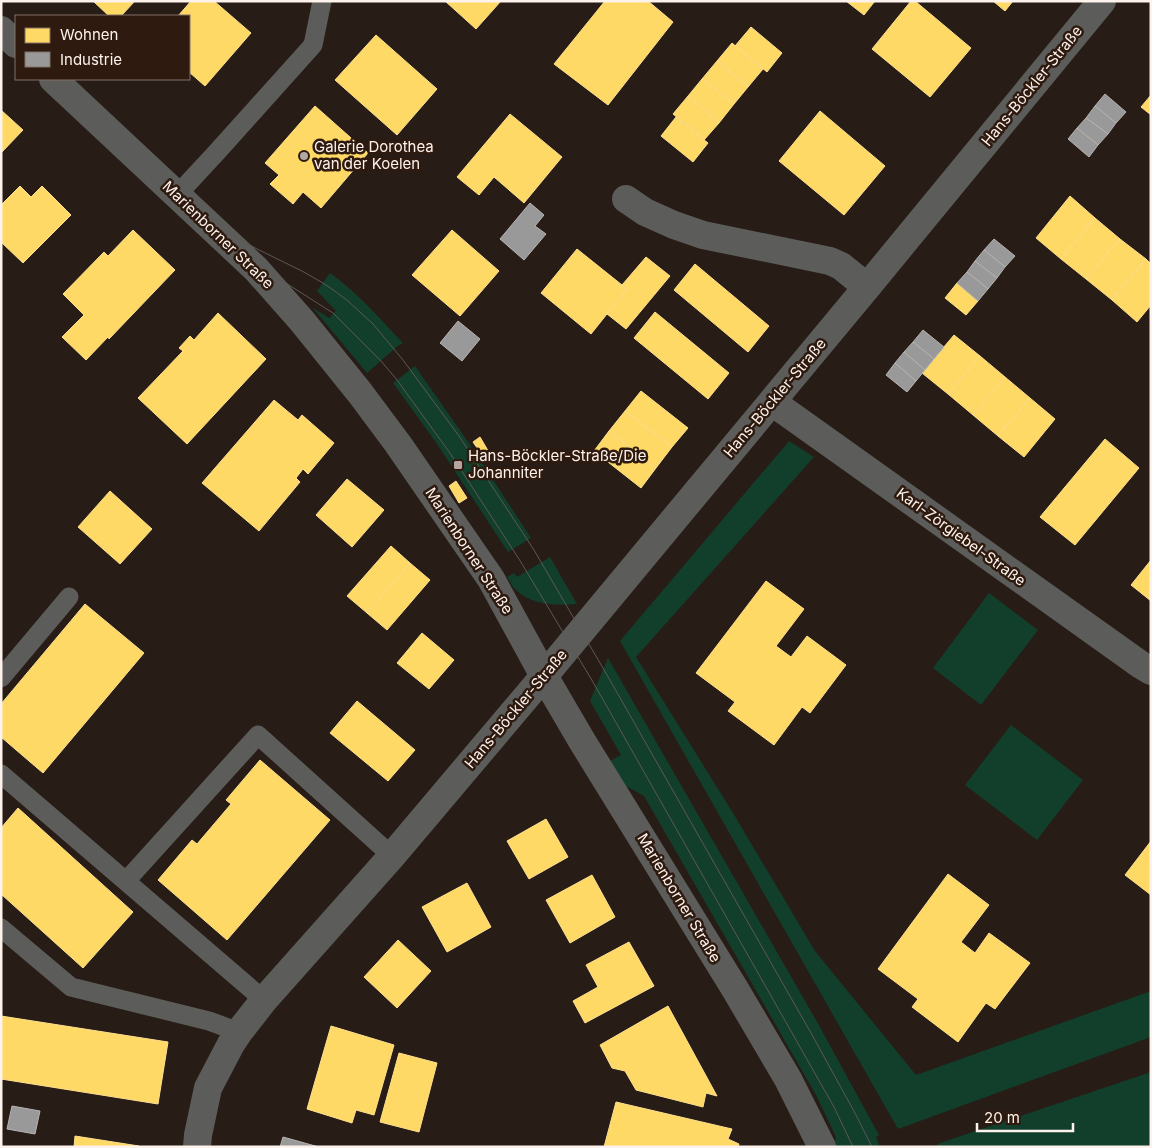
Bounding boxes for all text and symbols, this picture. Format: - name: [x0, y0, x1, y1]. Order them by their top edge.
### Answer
- legend: [15, 15, 190, 80]
- street label: Hans-Böckler-Straße: [977, 22, 1086, 150]
- text: Wohnen: [60, 25, 118, 44]
- text: Industrie: [60, 50, 122, 69]
- place label: Galerie Dorothea van der Koelen: [314, 137, 434, 173]
- marker: Galerie Dorothea van der Koelen: [298, 150, 310, 162]
- street label: Marienborner Straße: [159, 177, 278, 293]
- street label: Hans-Böckler-Straße: [719, 334, 830, 461]
- place label: Hans-Böckler-Straße/Die Johanniter: [468, 446, 646, 482]
- marker: Hans-Böckler-Straße/Die Johanniter: [452, 459, 464, 471]
- street label: Karl-Zörgiebel-Straße: [893, 483, 1030, 590]
- street label: Marienborner Straße: [421, 484, 517, 618]
- street label: Hans-Böckler-Straße: [460, 645, 571, 772]
- street label: Marienborner Straße: [633, 830, 725, 966]
- scale bar: [977, 1100, 1073, 1132]
- text: 20 m: [984, 1108, 1020, 1127]

